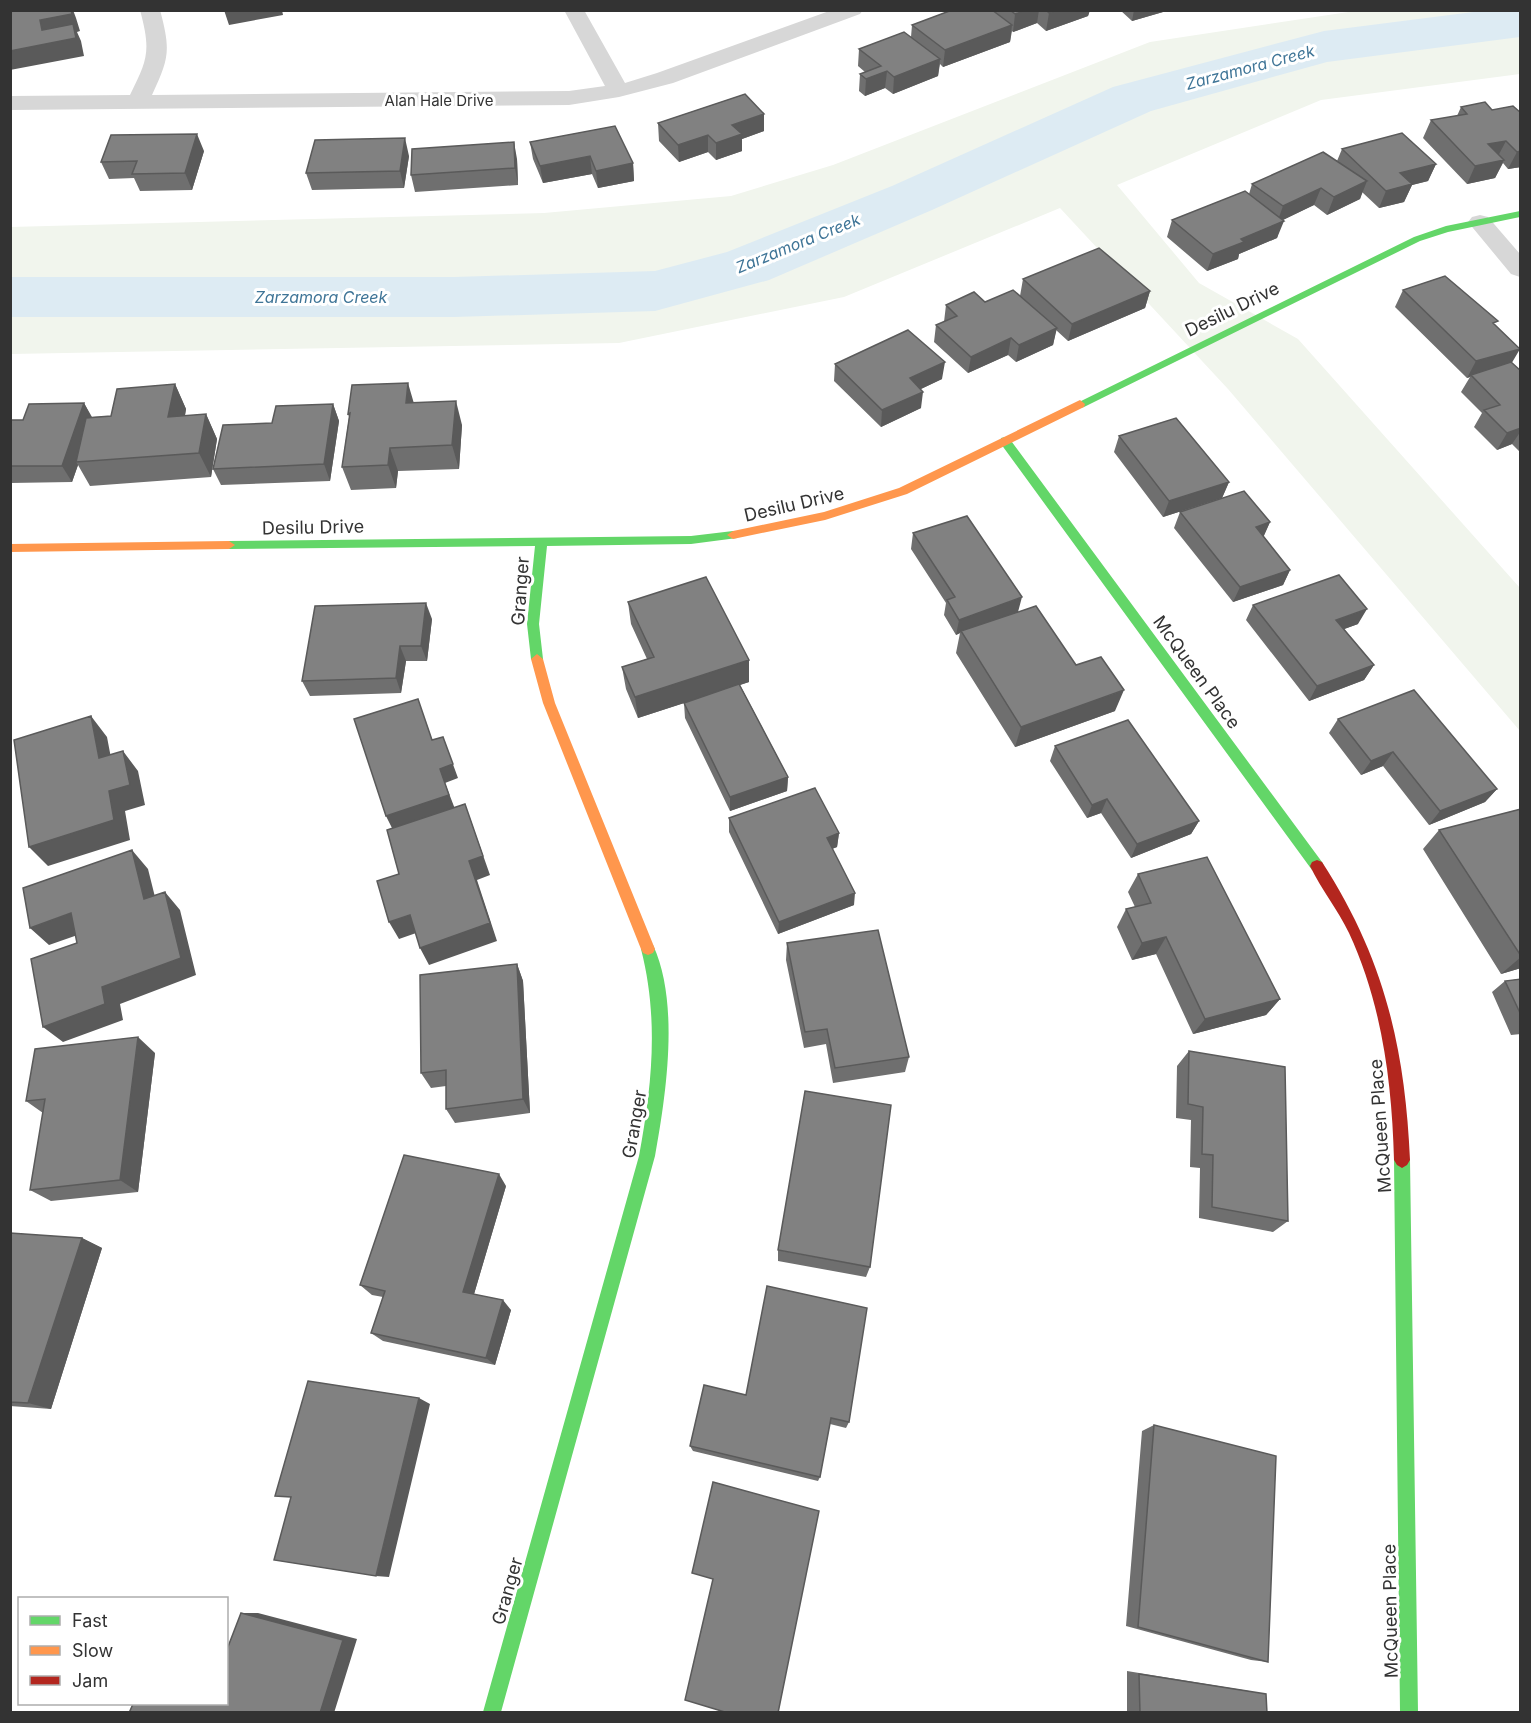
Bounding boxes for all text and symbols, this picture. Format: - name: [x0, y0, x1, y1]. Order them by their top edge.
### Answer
- water label: Zarzamora Creek: [1183, 40, 1317, 94]
- street label: Alan Hale Drive: [385, 91, 493, 110]
- water label: Zarzamora Creek: [733, 209, 863, 277]
- street label: Desilu Drive: [1182, 277, 1282, 341]
- water label: Zarzamora Creek: [255, 287, 388, 307]
- street label: Desilu Drive: [742, 482, 846, 526]
- street label: Desilu Drive: [262, 516, 364, 538]
- street label: Granger: [507, 556, 533, 626]
- street label: McQueen Place: [1149, 611, 1245, 733]
- street label: McQueen Place: [1365, 1058, 1395, 1194]
- street label: Granger: [618, 1088, 650, 1160]
- street label: McQueen Place: [1378, 1544, 1402, 1678]
- street label: Granger: [487, 1555, 527, 1627]
- legend: [18, 1597, 228, 1705]
- text: Fast: [72, 1610, 108, 1631]
- text: Slow: [72, 1640, 113, 1661]
- text: Jam: [72, 1670, 108, 1691]

